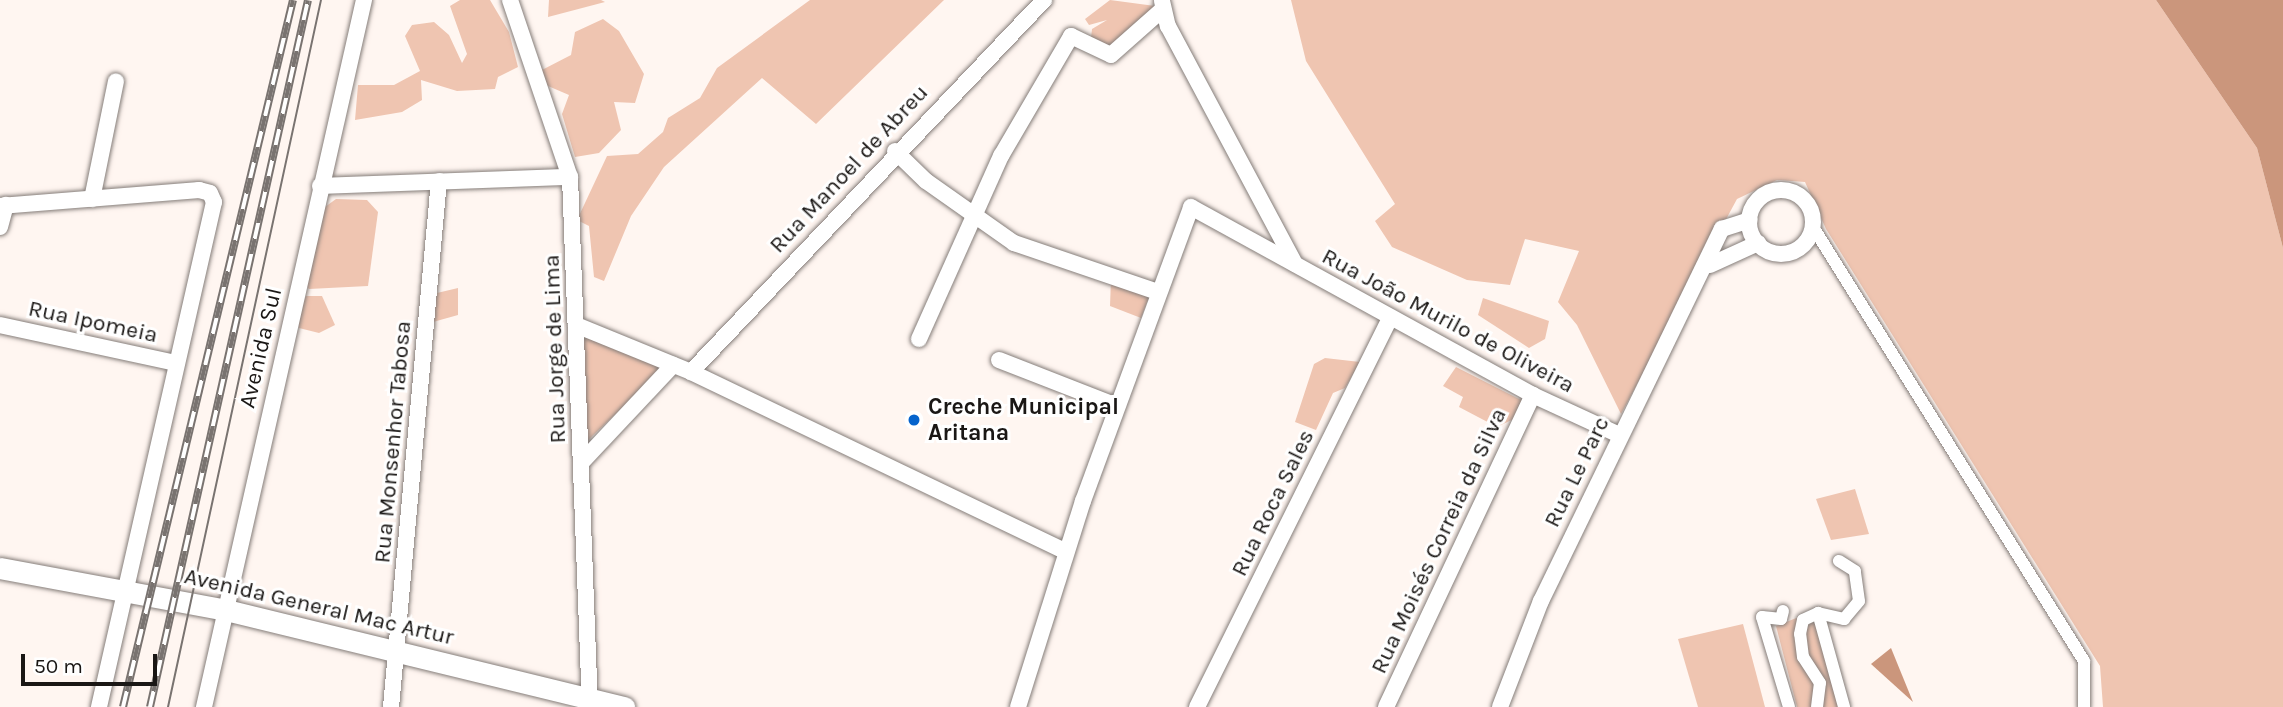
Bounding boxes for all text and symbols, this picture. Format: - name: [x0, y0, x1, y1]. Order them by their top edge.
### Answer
- street label: Rua Manoel de Abreu: [764, 79, 934, 259]
- street label: Rua João Murilo de Oliveira: [1317, 243, 1579, 399]
- street label: Rua Jorge de Lima: [538, 254, 572, 444]
- street label: Avenida Sul: [234, 285, 288, 411]
- street label: Rua Ipomeia: [26, 295, 160, 349]
- street label: Rua Monsenhor Tabosa: [369, 320, 417, 564]
- place label: Creche Municipal Aritana: [928, 393, 1119, 447]
- street label: Rua Moisés Correia da Silva: [1365, 404, 1513, 678]
- marker: Creche Municipal Aritana: [906, 412, 922, 428]
- street label: Rua Le Parc: [1538, 412, 1616, 532]
- street label: Rua Roca Sales: [1226, 425, 1320, 581]
- street label: Avenida General Mac Artur: [182, 563, 456, 651]
- scale bar: [24, 640, 161, 684]
- text: 50 m: [34, 654, 83, 678]

